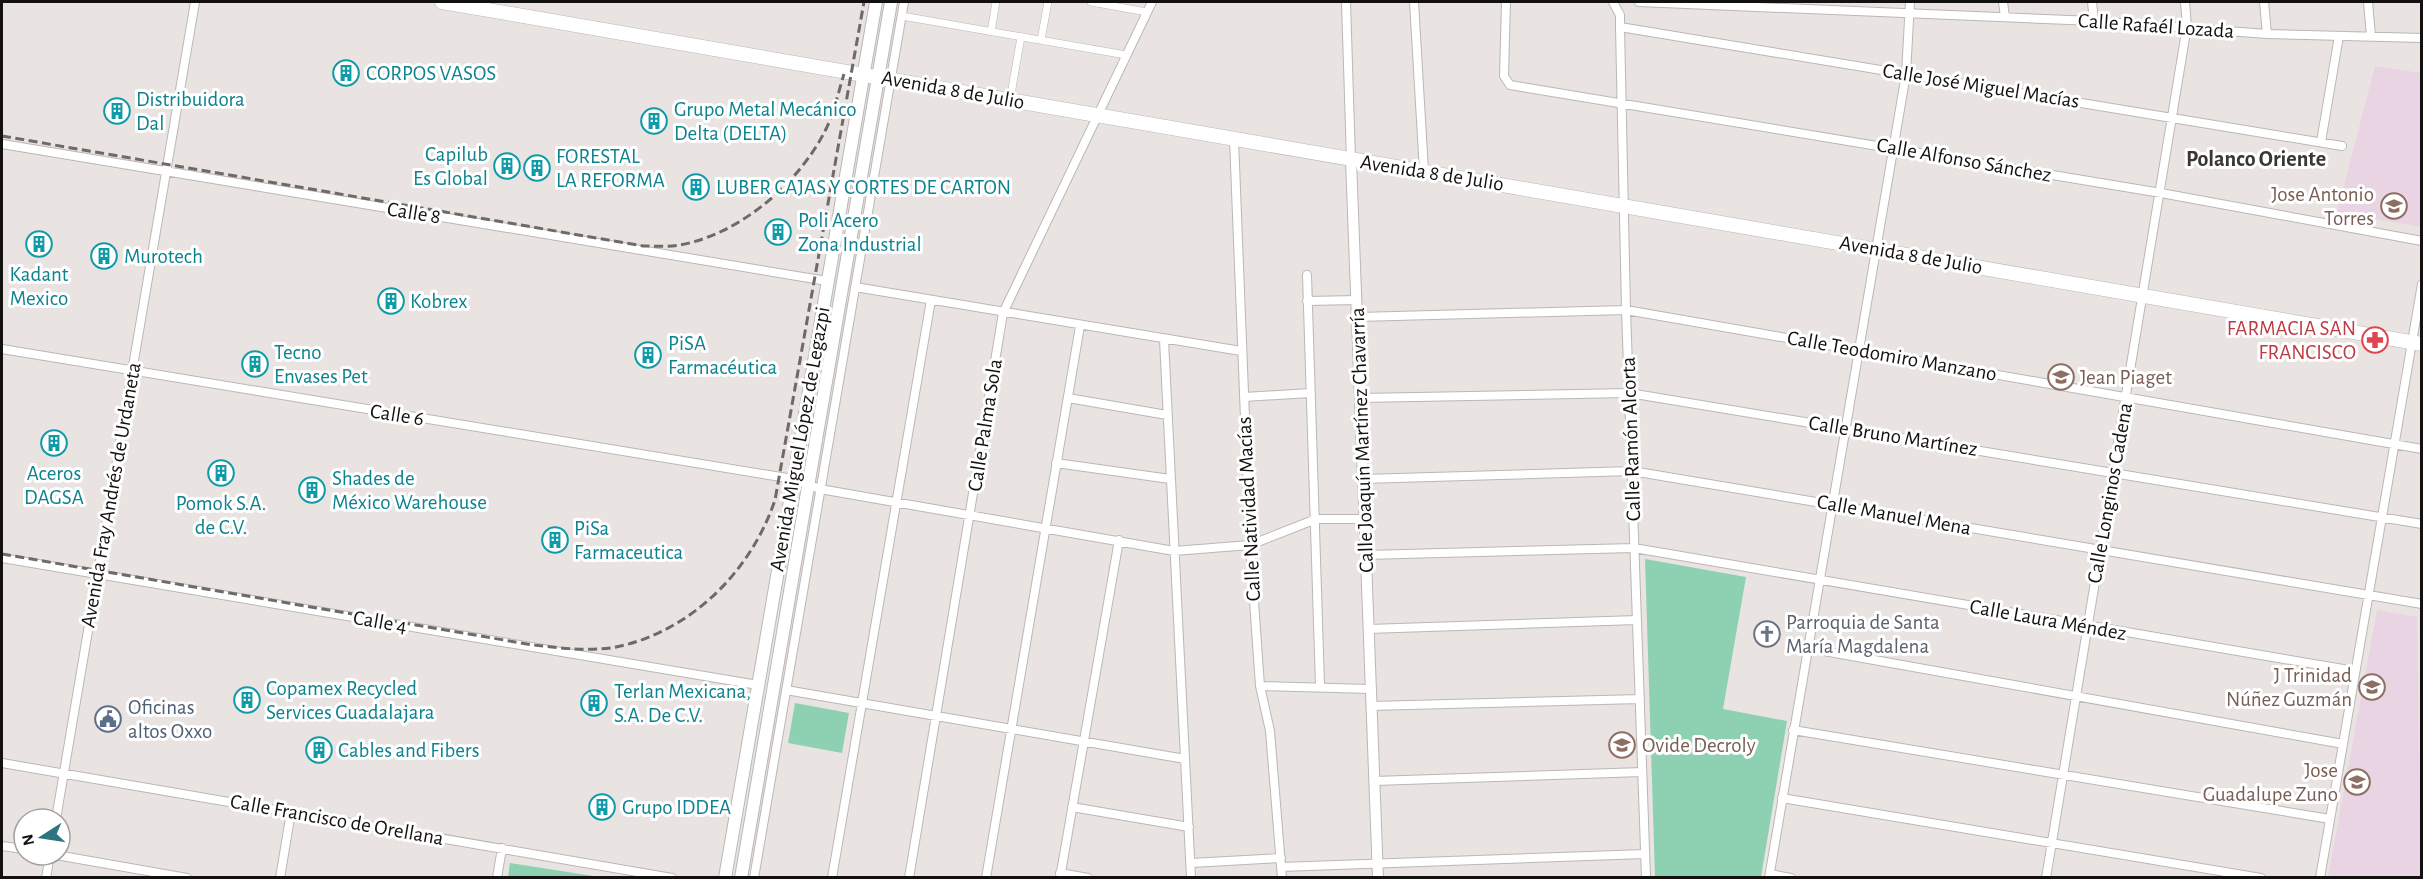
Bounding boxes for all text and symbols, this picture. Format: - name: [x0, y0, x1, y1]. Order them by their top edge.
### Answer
- street label: Calle Rafaél Lozada: [2077, 10, 2235, 42]
- building icon: CORPOS VASOS: [331, 58, 361, 88]
- street label: Calle José Miguel Macías: [1881, 60, 2081, 112]
- place label: CORPOS VASOS: [366, 63, 496, 84]
- street label: Avenida 8 de Julio: [880, 67, 1026, 113]
- place label: Distribuidora Dal: [136, 89, 245, 134]
- building icon: Distribuidora Dal: [102, 96, 132, 126]
- place label: Grupo Metal Mecánico Delta (DELTA): [674, 99, 857, 144]
- building icon: Grupo Metal Mecánico Delta (DELTA): [639, 106, 669, 136]
- street label: Calle Alfonso Sánchez: [1875, 134, 2053, 186]
- place label: Capilub Es Global: [413, 144, 488, 189]
- place label: FORESTAL LA REFORMA: [556, 146, 665, 191]
- district label: Polanco Oriente: [2186, 148, 2326, 170]
- building icon: Capilub Es Global: [492, 151, 522, 181]
- street label: Avenida 8 de Julio: [1359, 151, 1505, 195]
- building icon: FORESTAL LA REFORMA: [522, 153, 552, 183]
- building icon: LUBER CAJAS Y CORTES DE CARTON: [681, 172, 711, 202]
- place label: LUBER CAJAS Y CORTES DE CARTON: [716, 177, 1011, 198]
- place label: Jose Antonio Torres: [2271, 184, 2374, 229]
- school or university icon: Jose Antonio Torres: [2379, 191, 2409, 221]
- street label: Calle 8: [386, 198, 442, 228]
- place label: Poli Acero Zona Industrial: [798, 210, 922, 255]
- building icon: Poli Acero Zona Industrial: [763, 217, 793, 247]
- building icon: Kadant Mexico: [24, 229, 54, 259]
- street label: Avenida 8 de Julio: [1838, 232, 1984, 278]
- building icon: Murotech: [89, 241, 119, 271]
- place label: Murotech: [124, 246, 203, 267]
- place label: Kadant Mexico: [10, 264, 69, 309]
- building icon: Kobrex: [376, 286, 406, 316]
- place label: Kobrex: [410, 291, 467, 312]
- street label: Avenida Miguel López de Legazpi: [766, 305, 834, 573]
- street label: Calle Joaquín Martínez Chavarría: [1347, 307, 1377, 573]
- place label: FARMACIA SAN FRANCISCO: [2227, 318, 2356, 363]
- pharmacy icon: FARMACIA SAN FRANCISCO: [2360, 325, 2390, 355]
- street label: Calle Teodomiro Manzano: [1786, 327, 1998, 385]
- place label: PiSA Farmacéutica: [668, 333, 777, 378]
- building icon: PiSA Farmacéutica: [633, 340, 663, 370]
- place label: Tecno Envases Pet: [274, 342, 368, 387]
- building icon: Tecno Envases Pet: [240, 349, 270, 379]
- street label: Calle Ramón Alcorta: [1618, 356, 1644, 522]
- street label: Calle Palma Sola: [964, 357, 1006, 493]
- street label: Avenida Fray Andrés de Urdaneta: [77, 361, 145, 629]
- school or university icon: Jean Piaget: [2046, 362, 2076, 392]
- place label: Jean Piaget: [2080, 367, 2172, 388]
- street label: Calle 6: [369, 400, 425, 430]
- street label: Calle Longinos Cadena: [2084, 401, 2136, 585]
- street label: Calle Bruno Martínez: [1807, 412, 1979, 460]
- street label: Calle Natividad Macías: [1234, 416, 1264, 602]
- building icon: Aceros DAGSA: [39, 428, 69, 458]
- building icon: Pomok S.A. de C.V.: [206, 458, 236, 488]
- place label: Aceros DAGSA: [24, 463, 84, 508]
- place label: Shades de México Warehouse: [332, 468, 487, 513]
- building icon: Shades de México Warehouse: [297, 475, 327, 505]
- street label: Calle Manuel Mena: [1815, 491, 1973, 539]
- place label: Pomok S.A. de C.V.: [176, 493, 266, 538]
- place label: PiSa Farmaceutica: [574, 518, 683, 563]
- building icon: PiSa Farmaceutica: [540, 525, 570, 555]
- street label: Calle Laura Méndez: [1968, 596, 2128, 644]
- street label: Calle 4: [351, 607, 409, 637]
- place label: Parroquia de Santa María Magdalena: [1786, 612, 1940, 657]
- church icon: Parroquia de Santa María Magdalena: [1752, 619, 1782, 649]
- place label: J Trinidad Núñez Guzmán: [2226, 665, 2352, 710]
- school or university icon: J Trinidad Núñez Guzmán: [2357, 672, 2387, 702]
- place label: Copamex Recycled Services Guadalajara: [266, 678, 435, 723]
- place label: Terlan Mexicana, S.A. De C.V.: [614, 681, 751, 726]
- building icon: Copamex Recycled Services Guadalajara: [232, 685, 262, 715]
- building icon: Terlan Mexicana, S.A. De C.V.: [579, 688, 609, 718]
- place label: Oficinas altos Oxxo: [128, 697, 212, 742]
- public building icon: Oficinas altos Oxxo: [93, 704, 123, 734]
- school or university icon: Ovide Decroly: [1607, 730, 1637, 760]
- building icon: Cables and Fibers: [304, 735, 334, 765]
- place label: Ovide Decroly: [1642, 735, 1756, 756]
- place label: Cables and Fibers: [338, 740, 479, 761]
- place label: Jose Guadalupe Zuno: [2203, 760, 2338, 805]
- school or university icon: Jose Guadalupe Zuno: [2342, 767, 2372, 797]
- street label: Calle Francisco de Orellana: [229, 791, 446, 849]
- building icon: Grupo IDDEA: [587, 792, 617, 822]
- place label: Grupo IDDEA: [622, 797, 731, 818]
- north arrow: [12, 807, 72, 867]
- text: N: [19, 833, 37, 847]

